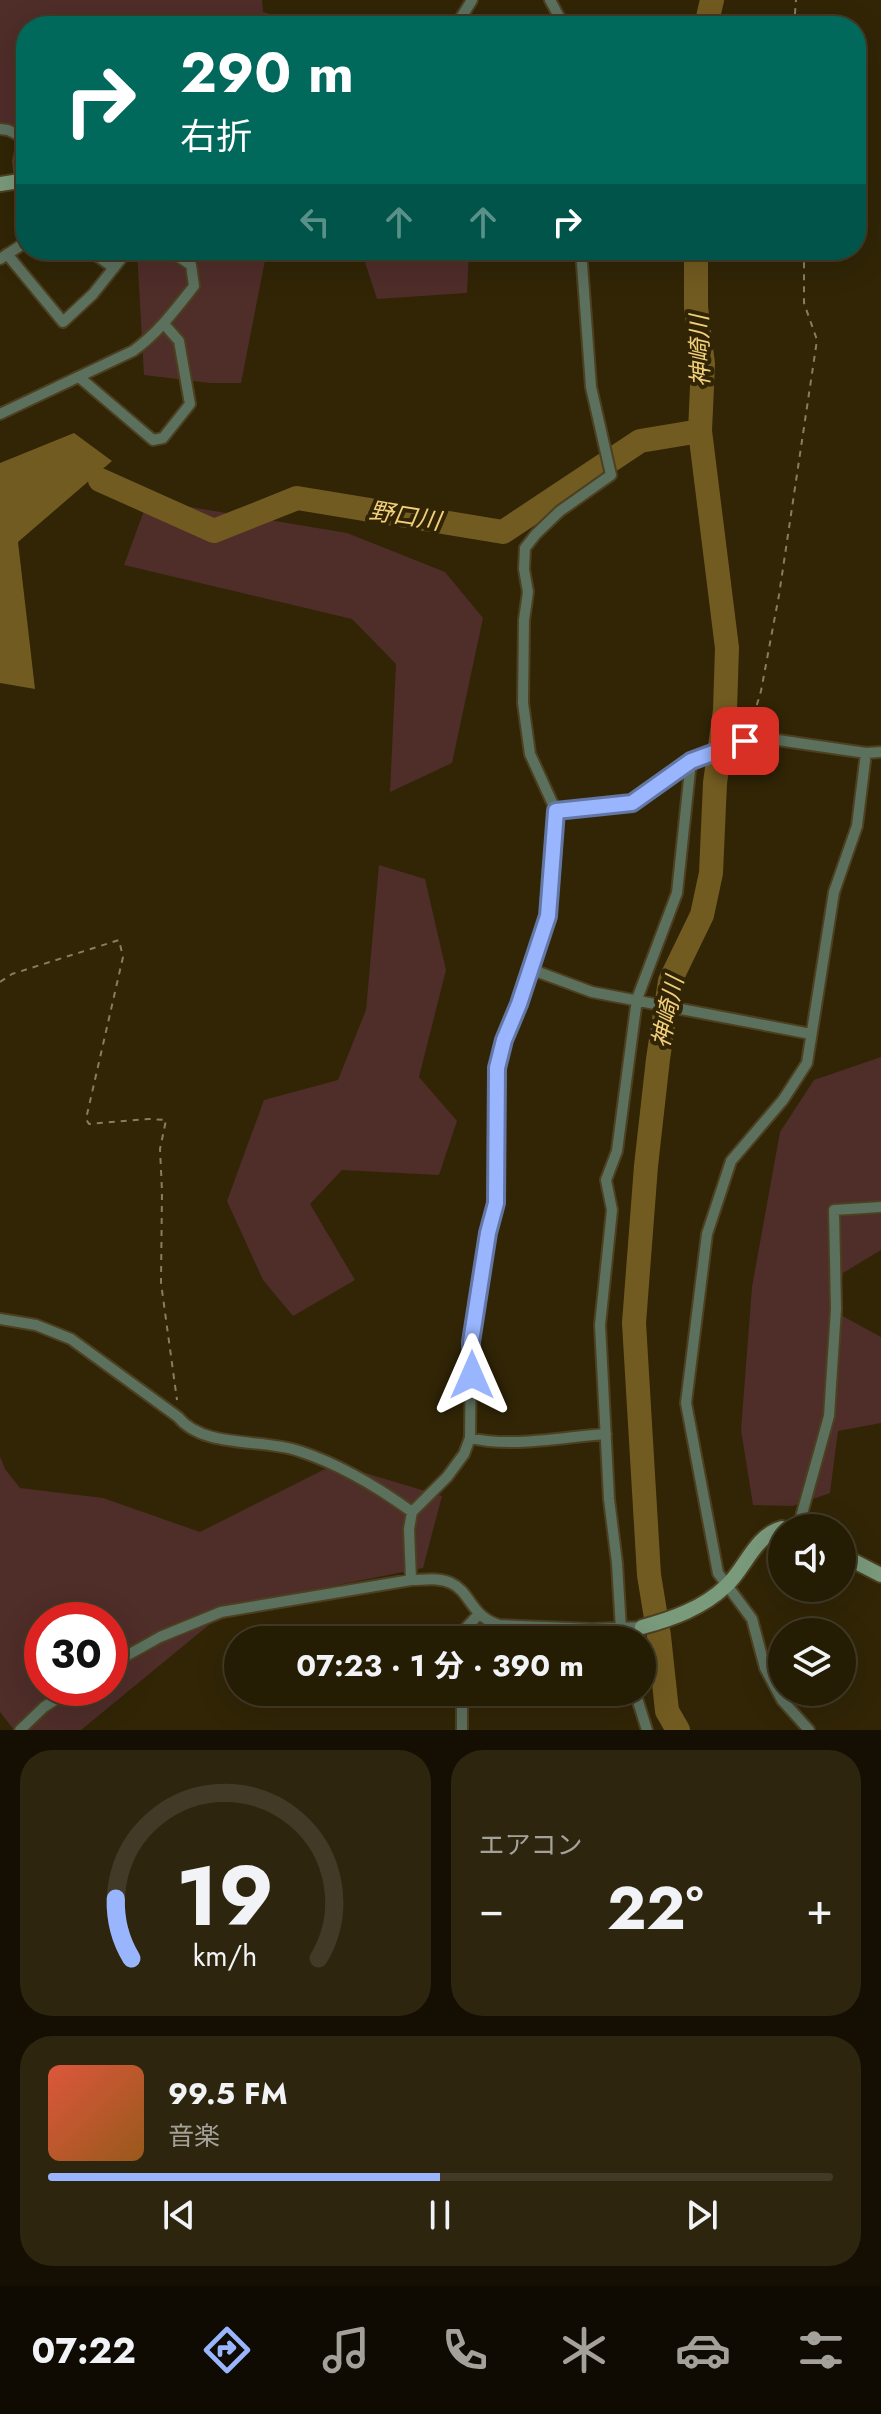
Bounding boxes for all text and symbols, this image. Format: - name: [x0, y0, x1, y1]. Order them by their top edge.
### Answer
- text: 290 m: [180, 32, 354, 113]
- icon: right: [48, 48, 152, 152]
- text: 右折: [180, 110, 252, 162]
- icon: left: [293, 200, 337, 244]
- icon: ahead: [377, 200, 421, 244]
- icon: ahead: [461, 200, 505, 244]
- icon: right: [545, 200, 589, 244]
- water label: 神崎川: [681, 312, 718, 387]
- water label: 野口川: [367, 493, 446, 539]
- pin: [711, 707, 779, 775]
- icon: arrive: [723, 719, 767, 763]
- water label: 神崎川: [643, 970, 693, 1051]
- position arrow: [430, 1333, 514, 1417]
- map controls: [768, 1514, 856, 1706]
- button: sound: [768, 1514, 856, 1602]
- speed limit sign: 30: [24, 1602, 128, 1706]
- button: layers: [768, 1618, 856, 1706]
- text: 07:23 · 1 分 · 390 m: [296, 1644, 584, 1687]
- text: エアコン: [479, 1826, 583, 1864]
- text: 19: [176, 1836, 274, 1956]
- text: 22°: [607, 1865, 703, 1952]
- text: −: [479, 1877, 504, 1941]
- text: +: [806, 1877, 833, 1941]
- text: km/h: [193, 1935, 258, 1977]
- text: 99.5 FM: [168, 2072, 287, 2115]
- text: 音楽: [168, 2117, 220, 2155]
- icon: previous: [157, 2193, 201, 2237]
- icon: pause: [418, 2193, 462, 2237]
- icon: next: [680, 2193, 724, 2237]
- icon: directions: [199, 2322, 255, 2378]
- icon: music: [318, 2322, 374, 2378]
- icon: phone: [437, 2322, 493, 2378]
- icon: climate: [556, 2322, 612, 2378]
- icon: car: [675, 2322, 731, 2378]
- icon: filters: [793, 2322, 849, 2378]
- text: 07:22: [31, 2324, 136, 2376]

